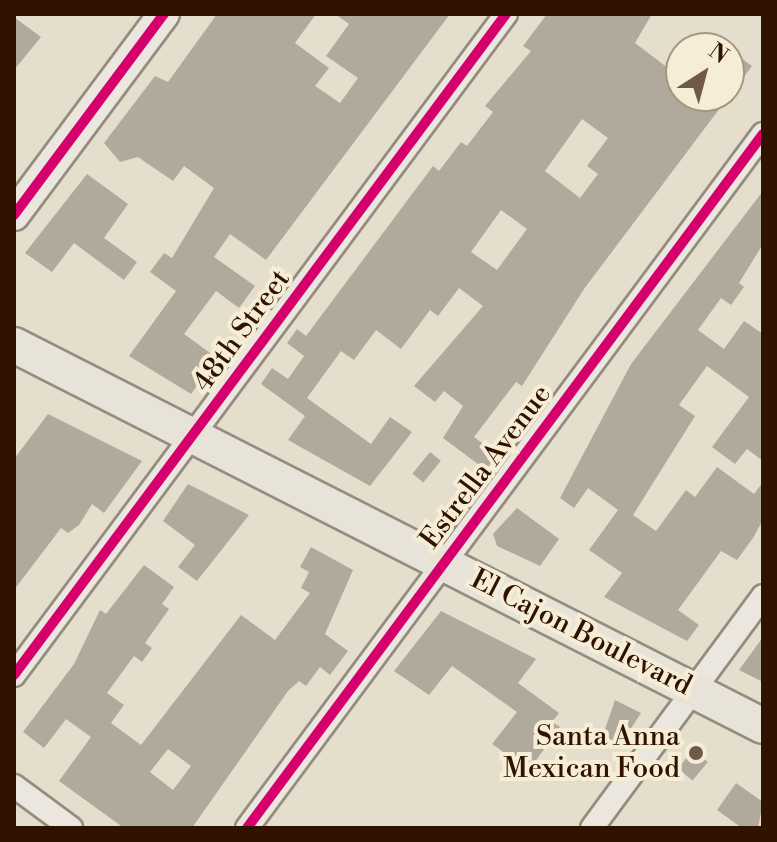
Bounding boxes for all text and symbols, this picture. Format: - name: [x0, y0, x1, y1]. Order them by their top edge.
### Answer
- north arrow: [665, 32, 745, 112]
- text: N: [703, 38, 733, 70]
- street label: 48th Street: [187, 263, 297, 399]
- street label: Estrella Avenue: [413, 378, 559, 556]
- street label: El Cajon Boulevard: [465, 563, 697, 703]
- place label: Santa Anna Mexican Food: [503, 720, 680, 786]
- marker: Santa Anna Mexican Food: [687, 744, 705, 762]

